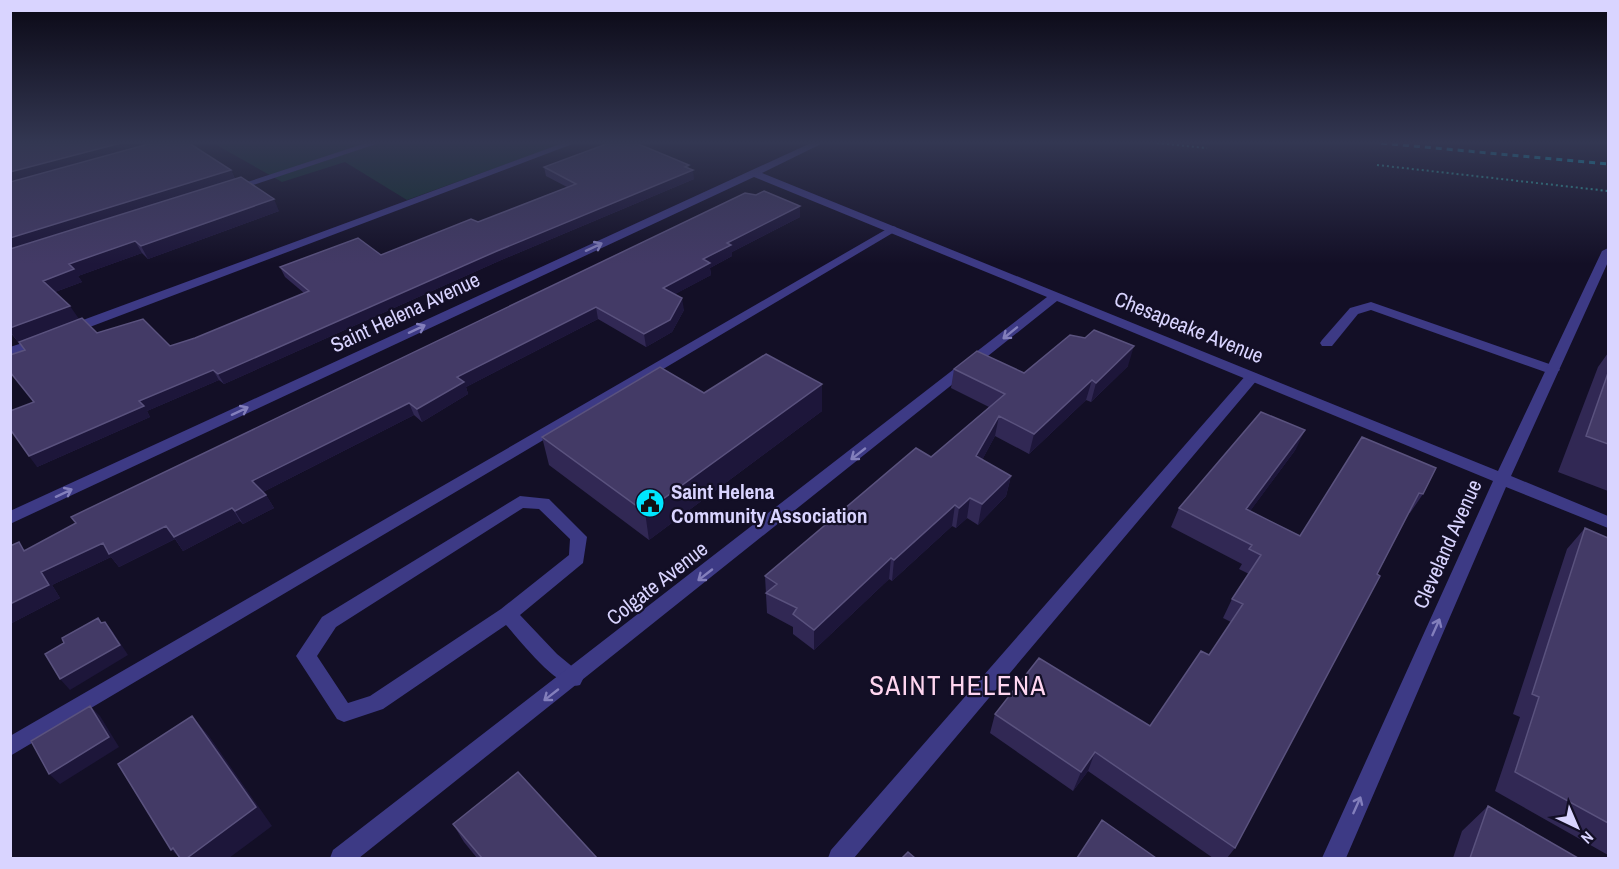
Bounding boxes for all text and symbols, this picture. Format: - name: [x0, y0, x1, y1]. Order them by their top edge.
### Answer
- one-way arrow: [585, 241, 603, 252]
- street label: Saint Helena Avenue: [326, 265, 484, 359]
- street label: Chesapeake Avenue: [1110, 284, 1268, 370]
- one-way arrow: [408, 323, 426, 335]
- one-way arrow: [1003, 326, 1019, 339]
- one-way arrow: [231, 405, 249, 417]
- one-way arrow: [850, 448, 866, 461]
- street label: Cleveland Avenue: [1406, 475, 1488, 613]
- place label: Saint Helena Community Association: [671, 477, 867, 530]
- one-way arrow: [54, 487, 72, 499]
- public building icon: Saint Helena Community Association: [634, 487, 666, 519]
- street label: Colgate Avenue: [600, 534, 714, 632]
- one-way arrow: [697, 568, 713, 581]
- one-way arrow: [1431, 618, 1442, 636]
- district label: SAINT HELENA: [869, 667, 1047, 703]
- one-way arrow: [544, 689, 560, 702]
- one-way arrow: [1353, 796, 1364, 814]
- north arrow: [1547, 797, 1607, 857]
- text: N: [1576, 827, 1598, 849]

